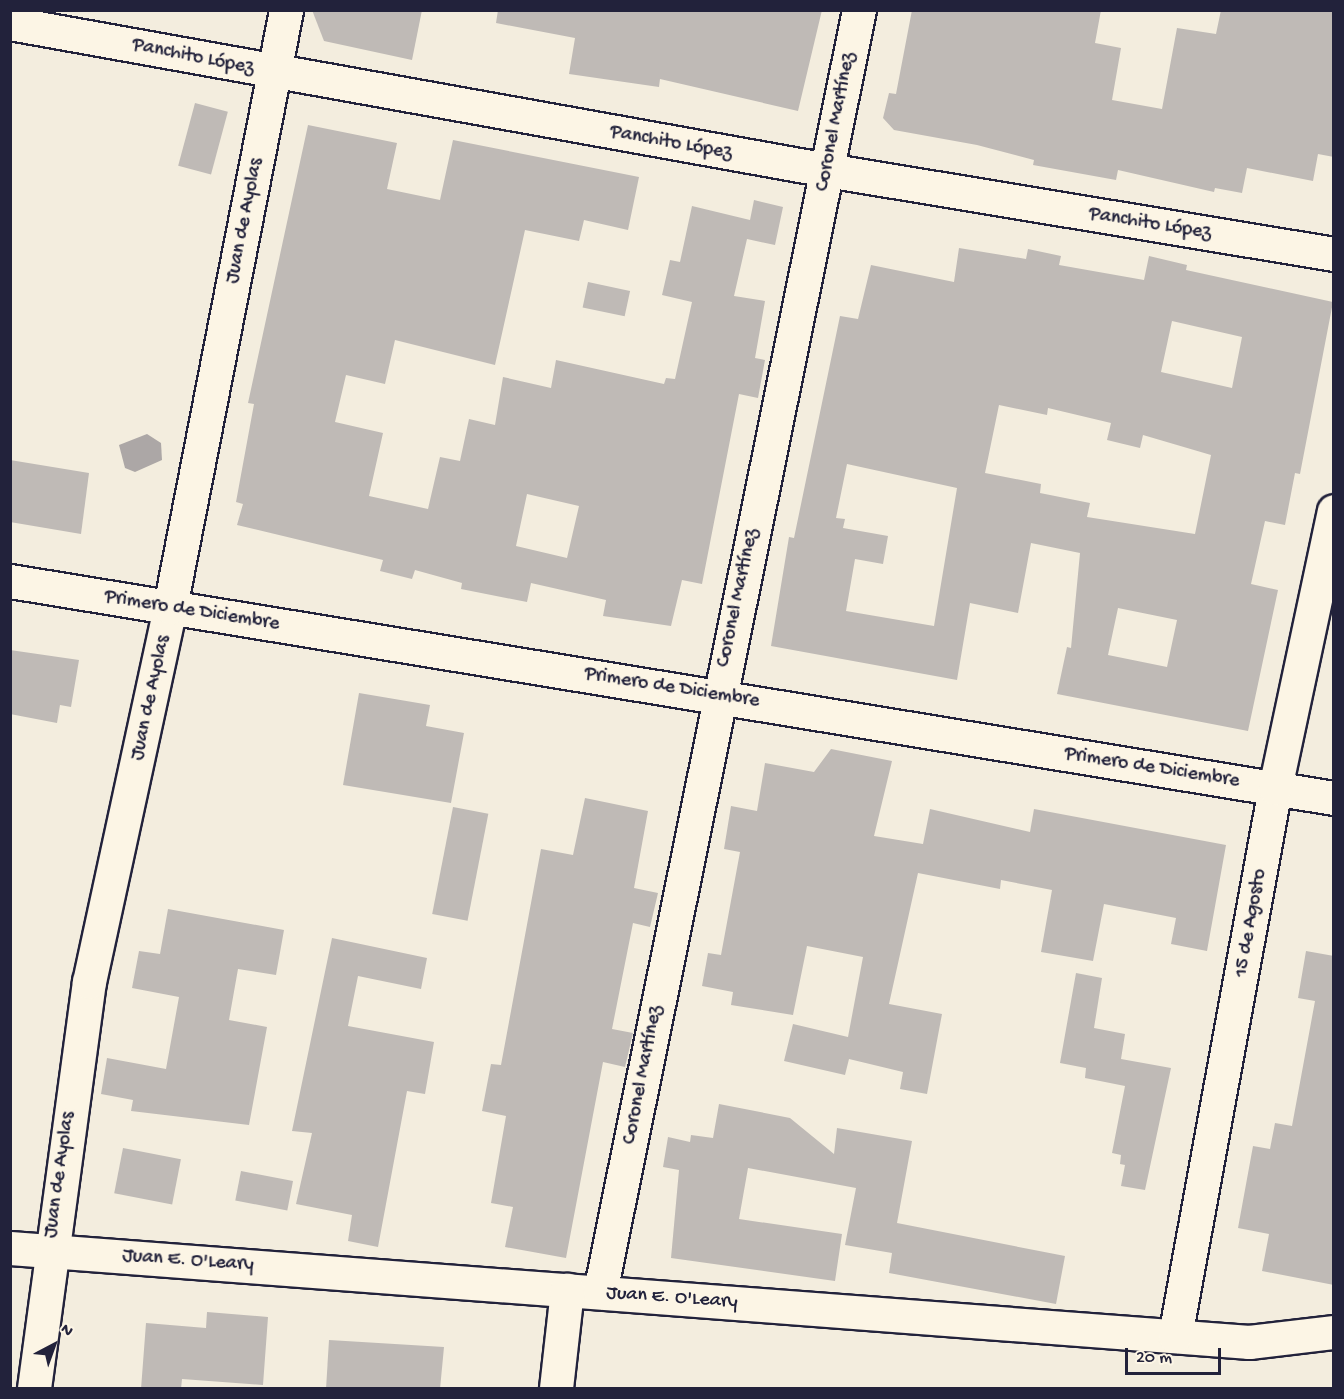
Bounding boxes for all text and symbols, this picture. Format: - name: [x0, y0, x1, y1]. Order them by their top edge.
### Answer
- street label: Panchito López: [130, 33, 256, 81]
- street label: Coronel Martínez: [811, 51, 861, 193]
- street label: Panchito López: [608, 120, 734, 166]
- street label: Juan de Ayolas: [221, 156, 269, 286]
- street label: Panchito López: [1087, 202, 1213, 246]
- street label: Coronel Martínez: [712, 527, 764, 669]
- street label: Primero de Diciembre: [103, 585, 281, 637]
- street label: Juan de Ayolas: [126, 633, 176, 763]
- street label: Primero de Diciembre: [583, 662, 761, 714]
- street label: Primero de Diciembre: [1063, 742, 1241, 794]
- street label: 15 de Agosto: [1230, 867, 1272, 979]
- street label: Coronel Martínez: [618, 1004, 668, 1146]
- street label: Juan de Ayolas: [39, 1110, 81, 1240]
- street label: Juan E. O'Leary: [122, 1244, 254, 1278]
- street label: Juan E. O'Leary: [606, 1281, 738, 1315]
- north arrow: [24, 1315, 84, 1375]
- text: N: [56, 1320, 76, 1342]
- scale bar: [1128, 1336, 1224, 1374]
- text: 20 m: [1136, 1348, 1172, 1369]

